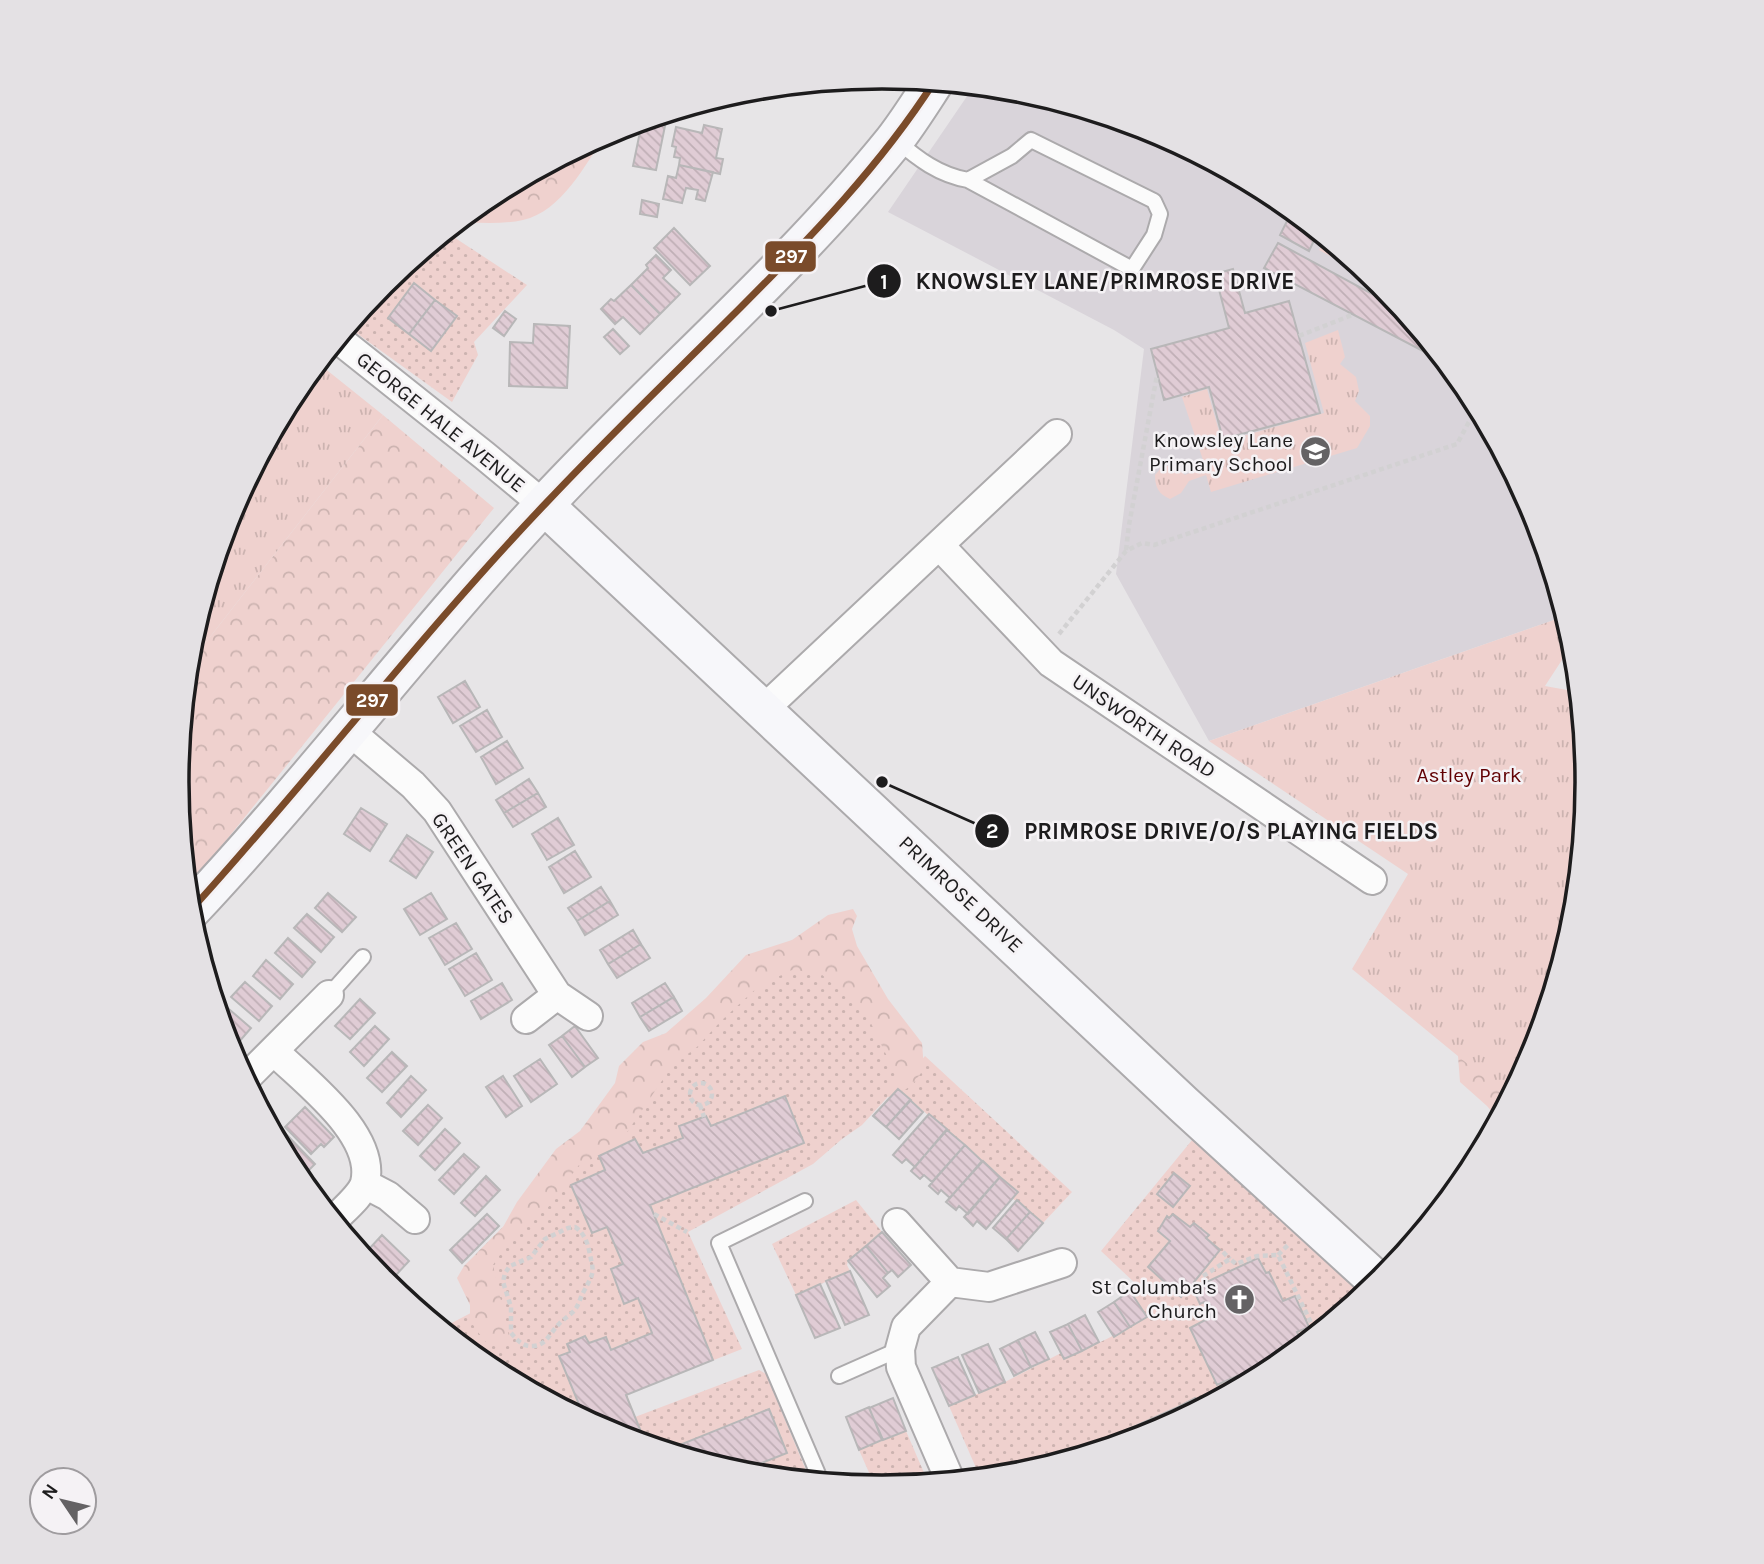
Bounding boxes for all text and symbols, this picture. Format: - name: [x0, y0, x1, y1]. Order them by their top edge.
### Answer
- line badge: 297: [764, 240, 817, 273]
- text: 297: [775, 246, 808, 268]
- callout: KNOWSLEY LANE/PRIMROSE DRIVE: [866, 259, 1309, 303]
- text: KNOWSLEY LANE/PRIMROSE DRIVE: [915, 268, 1295, 295]
- text: 1: [880, 270, 888, 294]
- street label: GEORGE HALE AVENUE: [352, 347, 530, 497]
- place label: Knowsley Lane Primary School: [1149, 428, 1293, 476]
- school or university icon: Knowsley Lane Primary School: [1299, 435, 1333, 469]
- street label: UNSWORTH ROAD: [1068, 669, 1220, 783]
- line badge: 297: [345, 683, 399, 717]
- text: 297: [356, 690, 389, 712]
- park label: Astley Park: [1416, 763, 1522, 787]
- street label: GREEN GATES: [427, 808, 519, 928]
- callout: PRIMROSE DRIVE/O/S PLAYING FIELDS: [974, 809, 1452, 853]
- text: PRIMROSE DRIVE/O/S PLAYING FIELDS: [1024, 818, 1438, 845]
- text: 2: [986, 819, 998, 843]
- street label: PRIMROSE DRIVE: [894, 831, 1028, 957]
- place label: St Columba's Church: [1091, 1275, 1217, 1323]
- church icon: St Columba's Church: [1223, 1282, 1257, 1316]
- north arrow: [28, 1466, 98, 1536]
- text: N: [37, 1480, 63, 1504]

